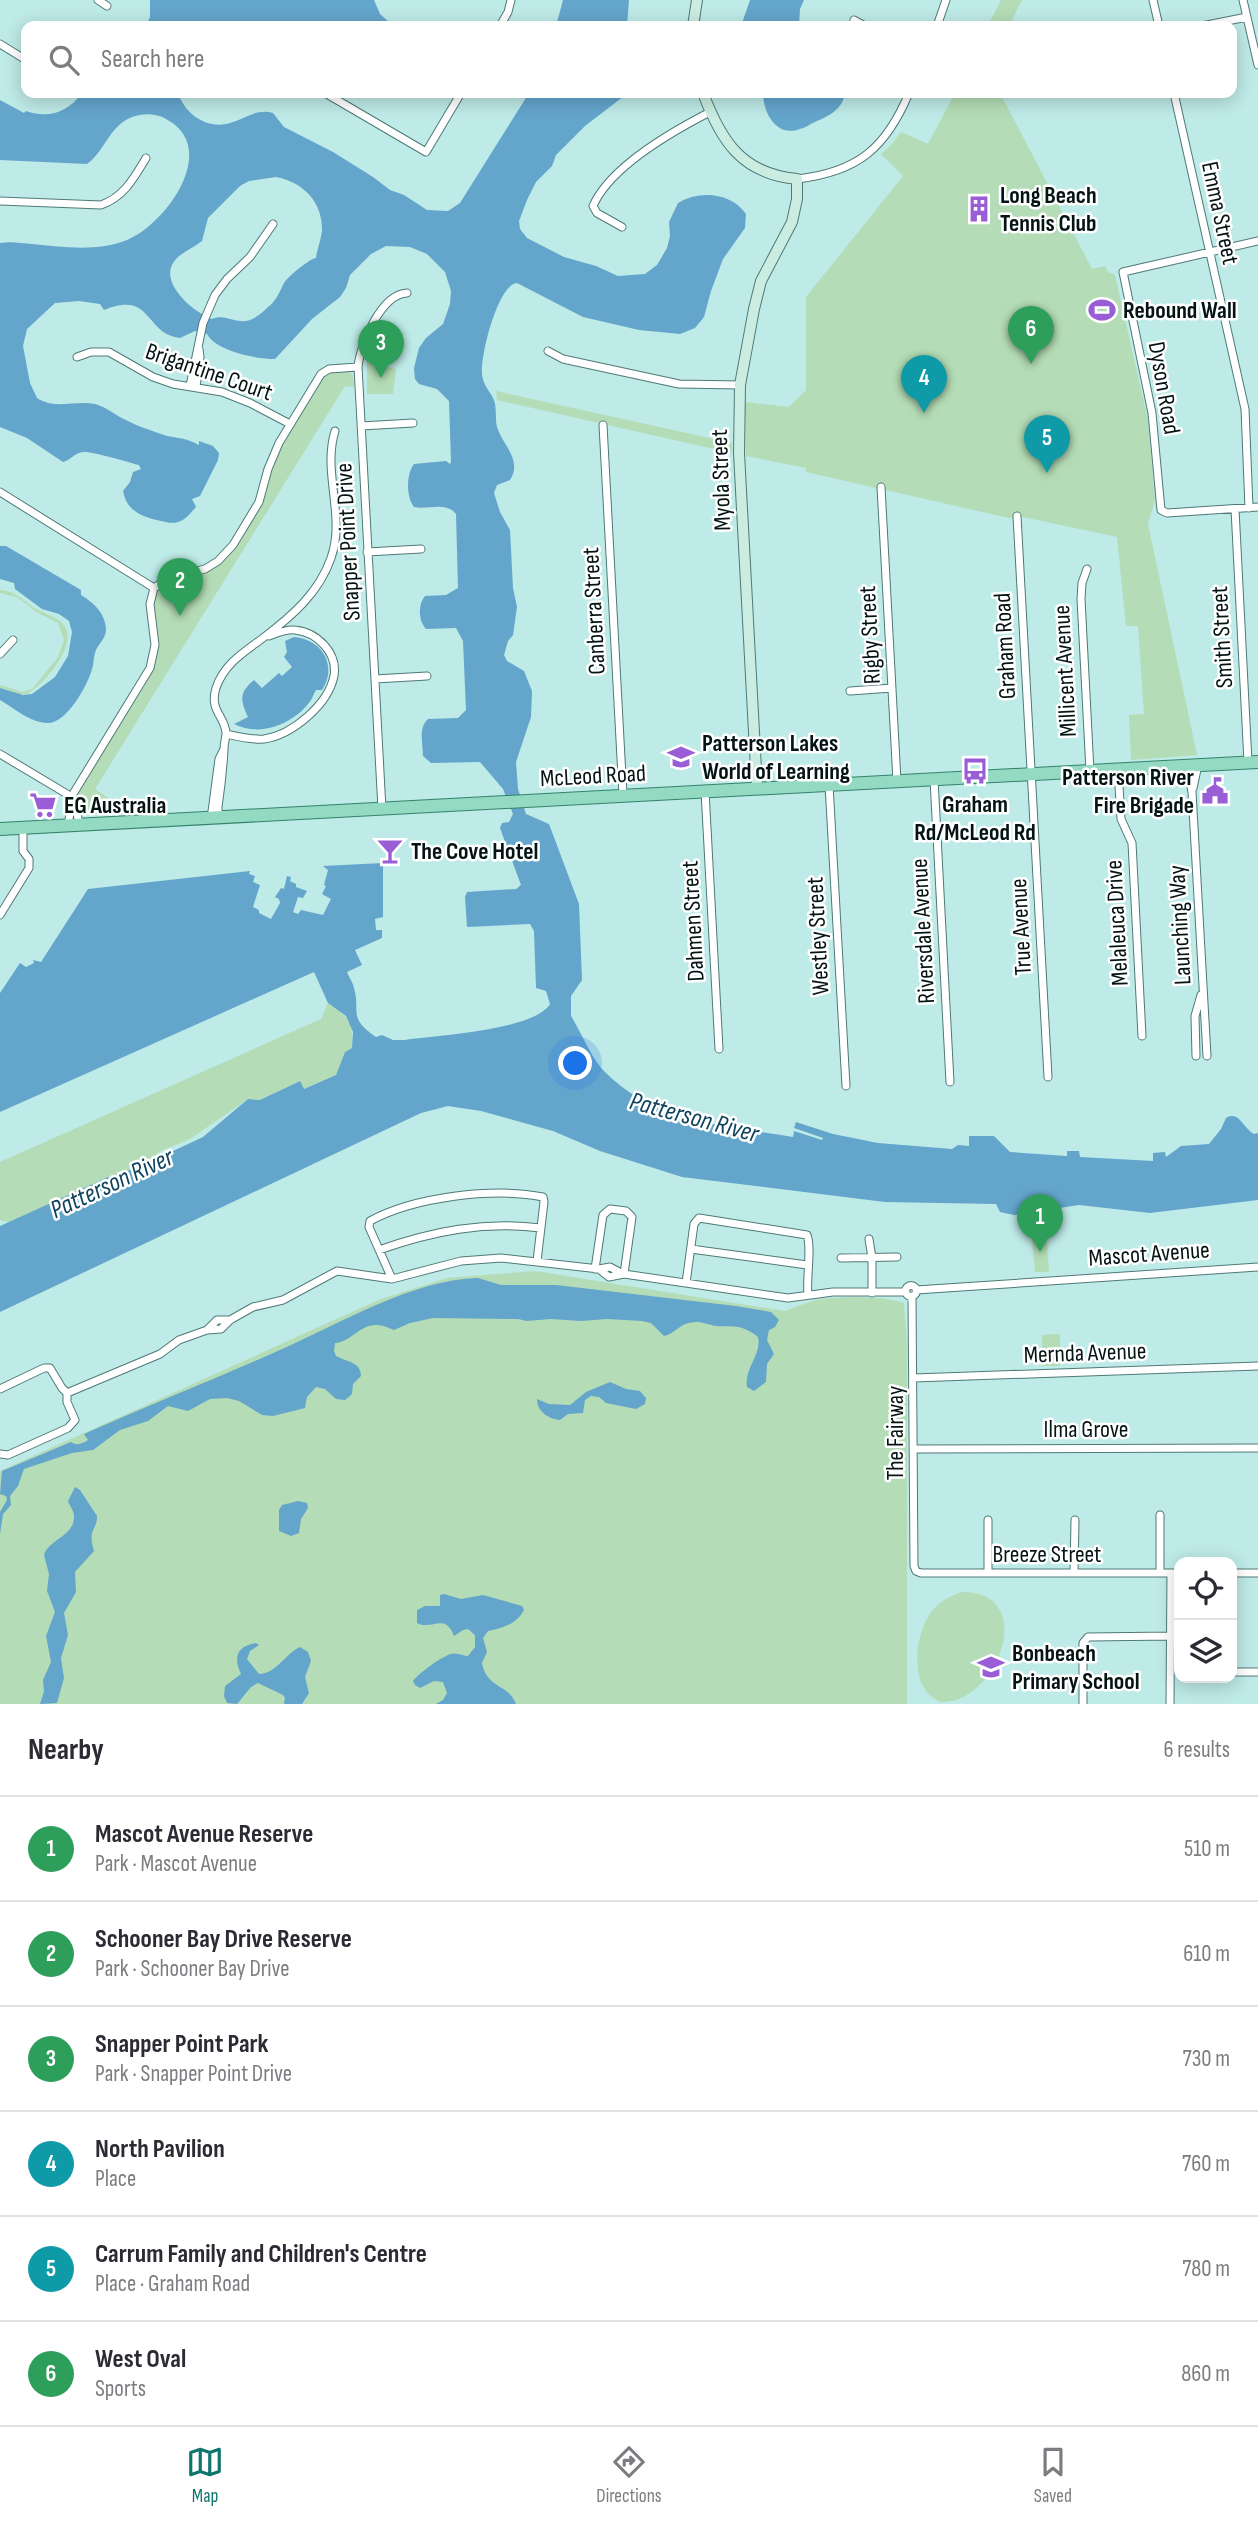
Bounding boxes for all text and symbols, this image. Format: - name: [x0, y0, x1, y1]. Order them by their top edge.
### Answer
- search box: [21, 21, 1237, 98]
- icon: search: [45, 41, 83, 79]
- text: Search here: [101, 44, 204, 75]
- street label: Emma Street: [1195, 159, 1245, 267]
- place label: Long Beach Tennis Club: [1000, 181, 1097, 238]
- building icon: Long Beach Tennis Club: [964, 194, 994, 224]
- sports icon: Rebound Wall: [1087, 295, 1117, 325]
- place label: Rebound Wall: [1123, 296, 1237, 325]
- pin: 6: [1008, 306, 1054, 364]
- pin: 3: [358, 320, 404, 378]
- street label: Brigantine Court: [142, 337, 276, 407]
- street label: Dyson Road: [1142, 339, 1186, 437]
- pin: 4: [901, 355, 947, 413]
- pin: 5: [1024, 415, 1070, 473]
- street label: Myola Street: [705, 429, 737, 531]
- street label: Snapper Point Drive: [329, 462, 367, 622]
- street label: Canberra Street: [576, 547, 612, 675]
- pin: 2: [157, 558, 203, 616]
- street label: Rigby Street: [853, 585, 887, 685]
- street label: Smith Street: [1205, 585, 1239, 689]
- street label: Graham Road: [988, 592, 1022, 700]
- street label: Millicent Avenue: [1047, 604, 1083, 738]
- place label: Patterson Lakes World of Learning: [702, 729, 850, 786]
- school or university icon: Patterson Lakes World of Learning: [666, 742, 696, 772]
- bus stop icon: Graham Rd/McLeod Rd: [960, 756, 990, 786]
- street label: McLeod Road: [539, 759, 647, 793]
- place label: Patterson River Fire Brigade: [1062, 763, 1195, 820]
- public building icon: Patterson River Fire Brigade: [1200, 776, 1230, 806]
- supermarket icon: EG Australia: [28, 790, 58, 820]
- place label: Graham Rd/McLeod Rd: [914, 790, 1036, 847]
- place label: EG Australia: [64, 791, 166, 820]
- bar icon: The Cove Hotel: [375, 836, 405, 866]
- place label: The Cove Hotel: [411, 837, 538, 866]
- street label: Riversdale Avenue: [905, 858, 941, 1004]
- street label: Melaleuca Drive: [1099, 859, 1135, 987]
- street label: Dahmen Street: [675, 860, 711, 982]
- street label: Launching Way: [1162, 864, 1198, 986]
- street label: Westley Street: [800, 876, 836, 996]
- street label: True Avenue: [1004, 878, 1038, 976]
- your location: [558, 1046, 592, 1080]
- water label: Patterson River: [626, 1086, 763, 1151]
- water label: Patterson River: [46, 1141, 180, 1226]
- pin: 1: [1017, 1194, 1063, 1252]
- street label: Mascot Avenue: [1087, 1235, 1211, 1273]
- street label: Mernda Avenue: [1023, 1336, 1147, 1370]
- street label: The Fairway: [881, 1386, 910, 1480]
- street label: Ilma Grove: [1044, 1415, 1128, 1444]
- street label: Breeze Street: [993, 1540, 1101, 1569]
- map controls: [1174, 1557, 1237, 1683]
- button: locate: [1174, 1557, 1237, 1620]
- button: layers: [1174, 1620, 1237, 1683]
- place label: Bonbeach Primary School: [1012, 1639, 1140, 1696]
- school or university icon: Bonbeach Primary School: [976, 1652, 1006, 1682]
- text: Nearby: [28, 1732, 104, 1768]
- text: 6 results: [1164, 1736, 1230, 1764]
- text: Mascot Avenue Reserve: [95, 1819, 313, 1850]
- text: 1: [46, 1835, 56, 1863]
- text: 510 m: [1184, 1835, 1230, 1863]
- text: Park · Mascot Avenue: [95, 1850, 257, 1878]
- text: Schooner Bay Drive Reserve: [95, 1924, 352, 1955]
- text: 2: [46, 1940, 56, 1968]
- text: 610 m: [1183, 1940, 1230, 1968]
- text: Park · Schooner Bay Drive: [95, 1955, 290, 1983]
- text: Snapper Point Park: [95, 2029, 269, 2060]
- text: 3: [46, 2045, 56, 2073]
- text: 730 m: [1182, 2045, 1230, 2073]
- text: Park · Snapper Point Drive: [95, 2060, 292, 2088]
- text: North Pavilion: [95, 2134, 225, 2165]
- text: 4: [46, 2150, 56, 2178]
- text: 760 m: [1182, 2150, 1230, 2178]
- text: Place: [95, 2165, 136, 2193]
- text: Carrum Family and Children's Centre: [95, 2239, 427, 2270]
- text: 5: [46, 2255, 56, 2283]
- text: 780 m: [1182, 2255, 1230, 2283]
- text: Place · Graham Road: [95, 2270, 250, 2298]
- text: West Oval: [95, 2344, 186, 2375]
- text: 6: [46, 2360, 56, 2388]
- text: 860 m: [1181, 2360, 1230, 2388]
- text: Sports: [95, 2375, 146, 2403]
- tab: Map: [186, 2443, 224, 2508]
- tab: Directions: [596, 2443, 662, 2508]
- tab: Saved: [1034, 2443, 1072, 2508]

